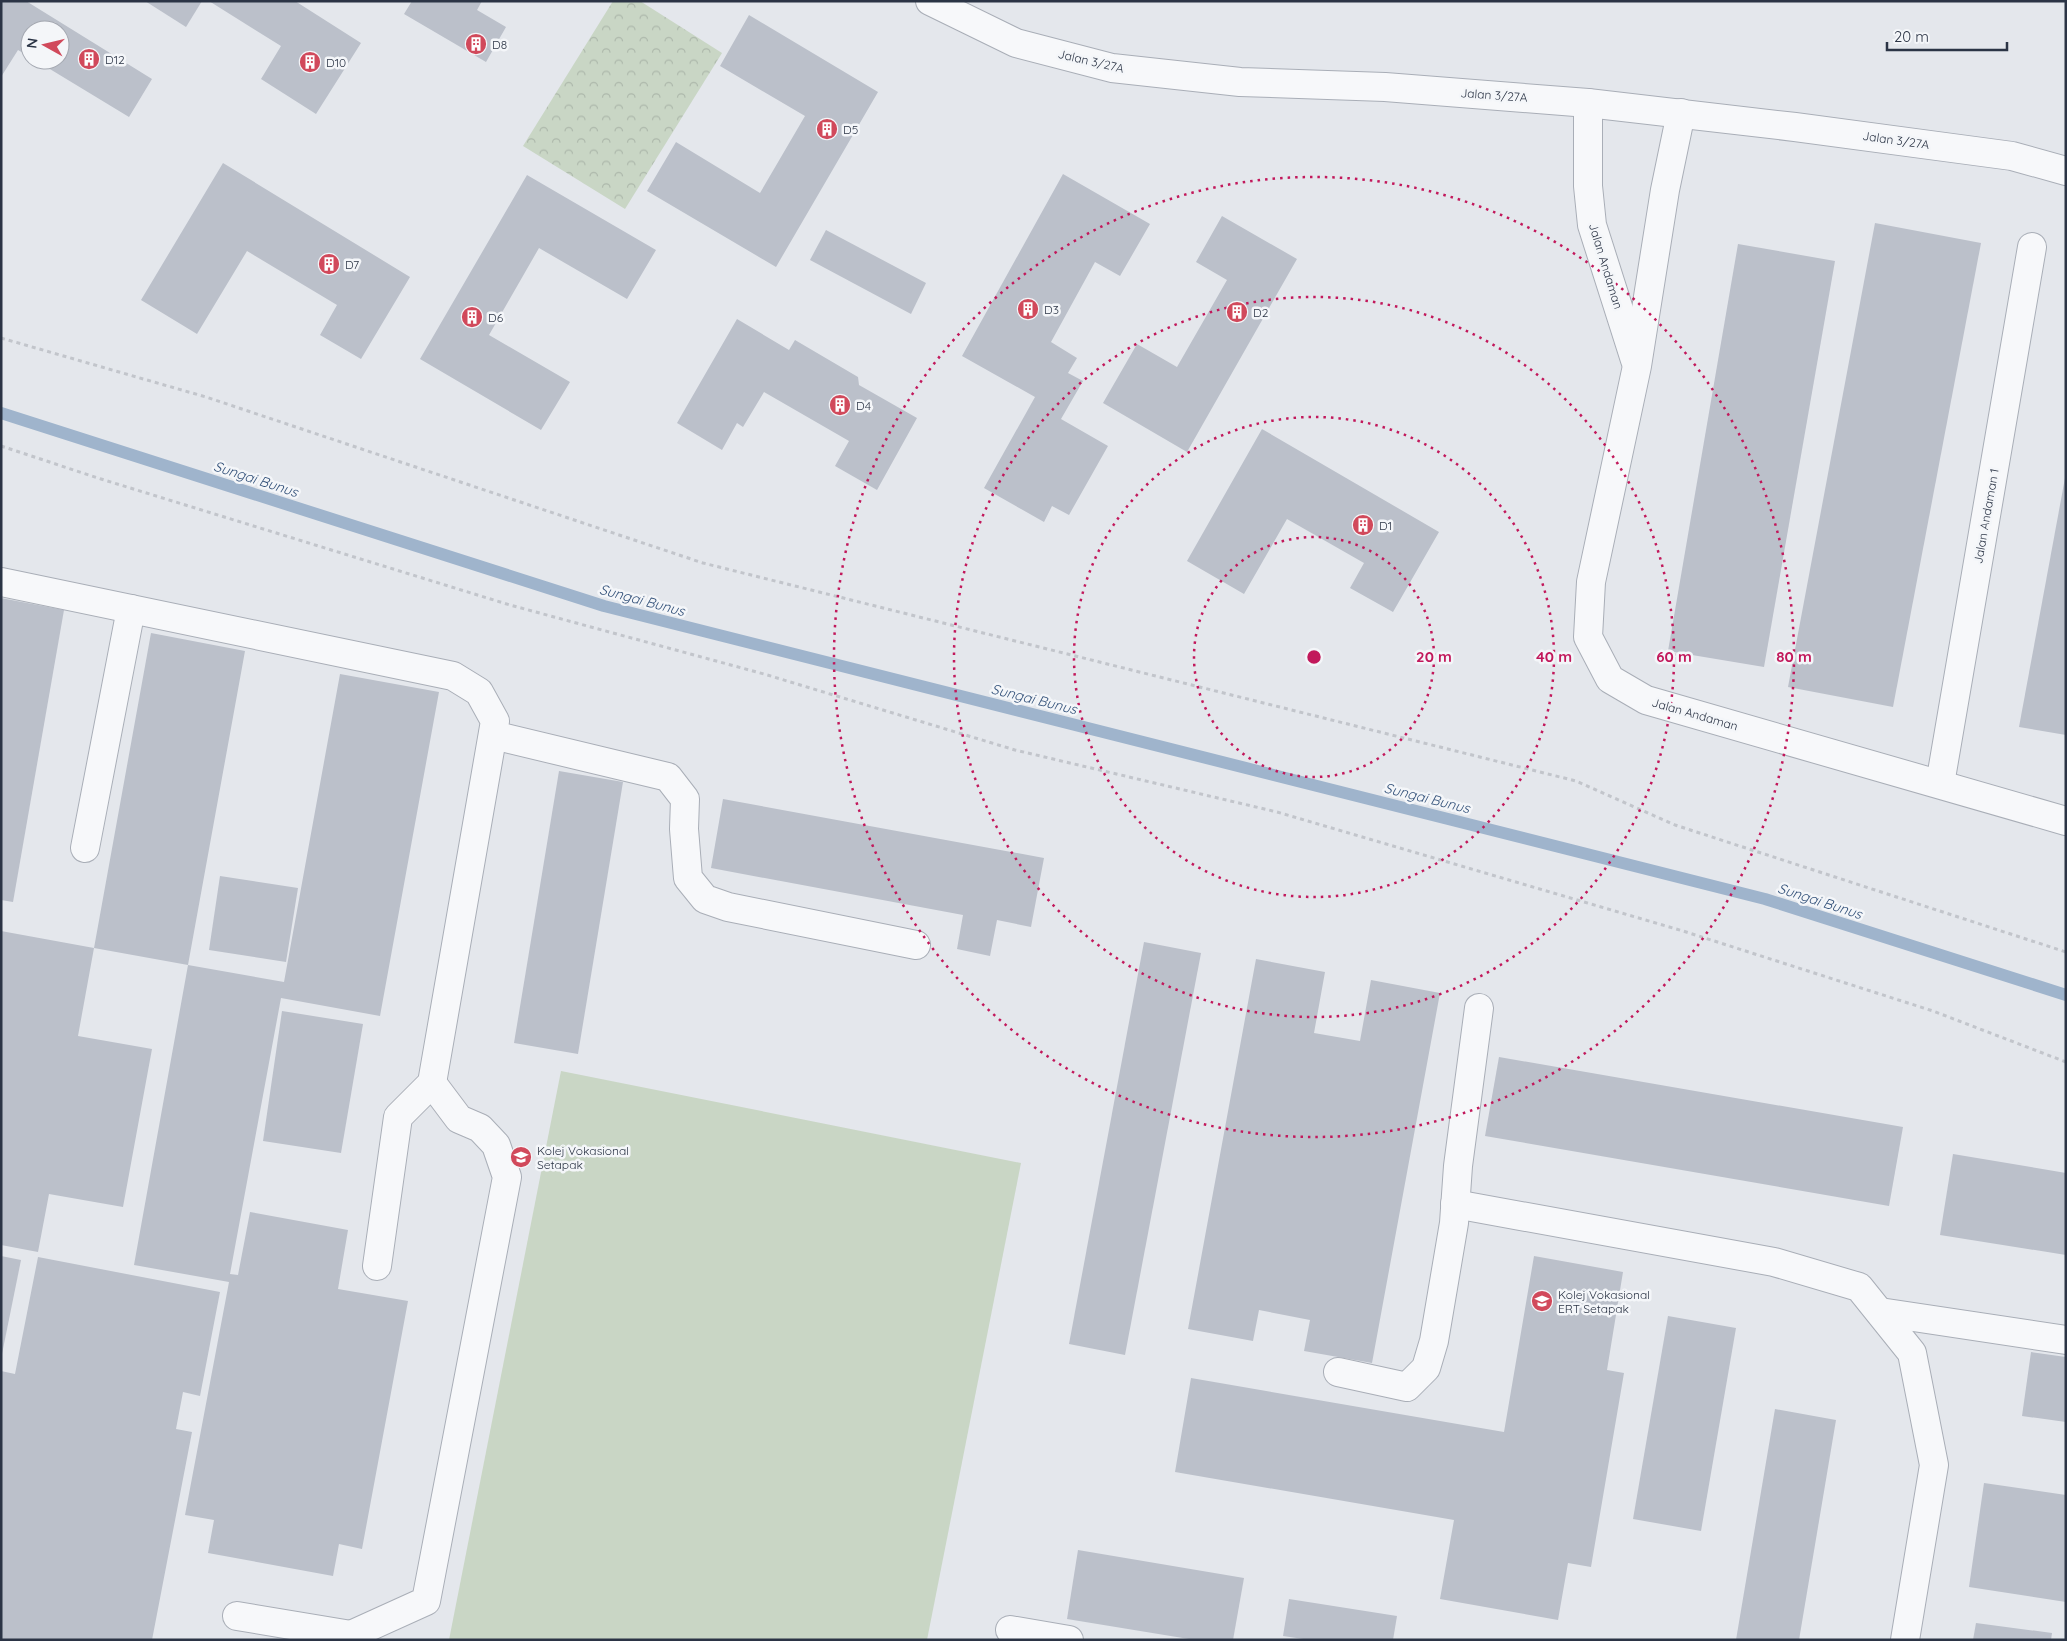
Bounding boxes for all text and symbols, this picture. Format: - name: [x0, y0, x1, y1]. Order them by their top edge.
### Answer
- north arrow: [20, 20, 70, 70]
- scale bar: [1887, 20, 2007, 52]
- text: 20 m: [1894, 27, 1929, 46]
- building icon: D8: [464, 32, 488, 56]
- text: N: [22, 37, 42, 50]
- place label: D8: [492, 37, 507, 52]
- street label: Jalan 3/27A: [1057, 46, 1126, 76]
- building icon: D12: [77, 47, 101, 71]
- building icon: D10: [298, 50, 322, 74]
- place label: D12: [105, 52, 125, 67]
- place label: D10: [326, 55, 346, 70]
- street label: Jalan 3/27A: [1460, 85, 1528, 105]
- building icon: D5: [815, 117, 839, 141]
- place label: D5: [843, 122, 858, 137]
- street label: Jalan 3/27A: [1862, 128, 1931, 152]
- street label: Jalan Andaman: [1586, 221, 1626, 311]
- building icon: D7: [317, 252, 341, 276]
- place label: D7: [345, 257, 359, 272]
- building icon: D3: [1016, 297, 1040, 321]
- building icon: D2: [1225, 300, 1249, 324]
- place label: D3: [1044, 302, 1059, 317]
- building icon: D6: [460, 305, 484, 329]
- place label: D2: [1253, 305, 1269, 320]
- place label: D6: [488, 310, 504, 325]
- building icon: D4: [828, 393, 852, 417]
- place label: D4: [856, 398, 871, 413]
- water label: Sungai Bunus: [212, 457, 302, 502]
- street label: Jalan Andaman 1: [1970, 467, 2002, 565]
- building icon: D1: [1351, 513, 1375, 537]
- place label: D1: [1379, 518, 1392, 533]
- water label: Sungai Bunus: [597, 580, 688, 620]
- text: 20 m: [1416, 647, 1452, 666]
- text: 40 m: [1536, 647, 1572, 666]
- text: 60 m: [1656, 647, 1692, 666]
- text: 80 m: [1776, 647, 1812, 666]
- centre of rings: [1305, 648, 1323, 666]
- water label: Sungai Bunus: [989, 680, 1080, 719]
- street label: Jalan Andaman: [1650, 695, 1740, 733]
- water label: Sungai Bunus: [1382, 779, 1473, 818]
- water label: Sungai Bunus: [1776, 879, 1866, 924]
- place label: Kolej Vokasional Setapak: [537, 1143, 629, 1172]
- school or university icon: Kolej Vokasional Setapak: [509, 1145, 533, 1169]
- place label: Kolej Vokasional ERT Setapak: [1558, 1287, 1650, 1316]
- school or university icon: Kolej Vokasional ERT Setapak: [1530, 1289, 1554, 1313]

